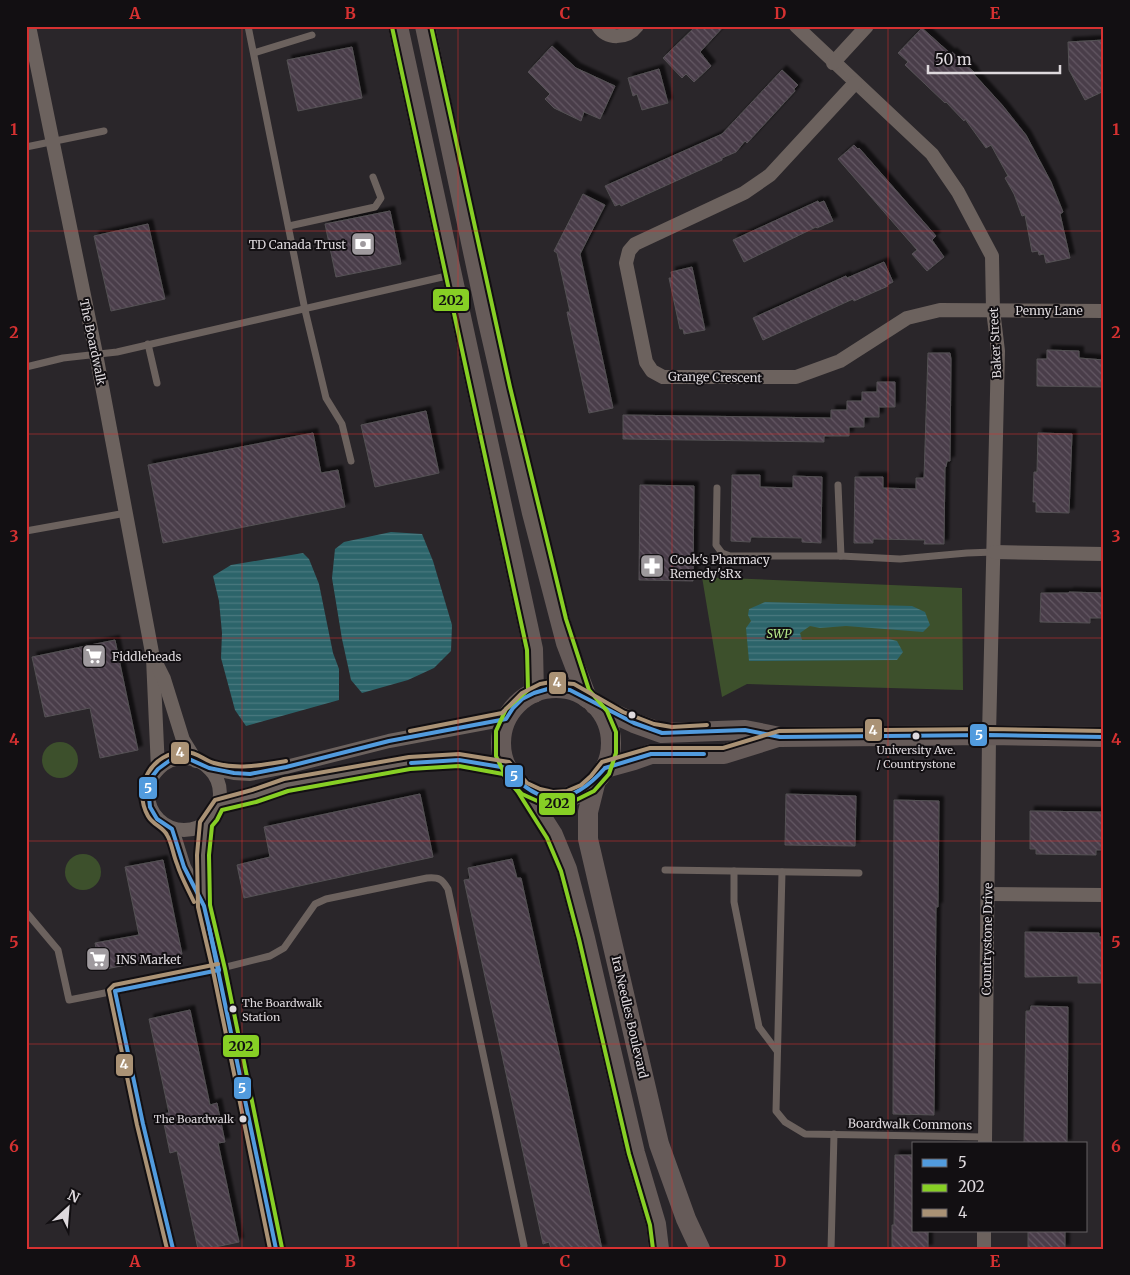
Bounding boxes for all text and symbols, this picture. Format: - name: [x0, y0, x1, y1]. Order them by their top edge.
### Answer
- text: A: [128, 3, 141, 23]
- text: B: [344, 3, 356, 23]
- text: C: [560, 3, 570, 23]
- text: D: [774, 3, 786, 23]
- text: E: [990, 3, 1001, 23]
- scale bar: [928, 42, 1060, 74]
- text: 50 m: [935, 50, 972, 69]
- text: 1: [10, 119, 18, 139]
- text: 1: [1112, 119, 1120, 139]
- bank icon: TD Canada Trust: [350, 231, 376, 257]
- place label: TD Canada Trust: [249, 237, 346, 252]
- line badge: 202: [432, 288, 470, 312]
- text: 202: [438, 291, 464, 309]
- street label: The Boardwalk: [77, 298, 110, 387]
- street label: Penny Lane: [1015, 303, 1083, 318]
- street label: Baker Street: [986, 307, 1004, 379]
- text: 2: [9, 322, 19, 342]
- text: 2: [1111, 322, 1121, 342]
- street label: Grange Crescent: [668, 369, 762, 385]
- text: 3: [9, 526, 19, 546]
- text: 3: [1111, 526, 1121, 546]
- place label: Cook's Pharmacy Remedy'sRx: [670, 552, 770, 581]
- pharmacy icon: Cook's Pharmacy Remedy'sRx: [639, 553, 665, 579]
- park label: SWP: [766, 626, 792, 641]
- supermarket icon: Fiddleheads: [81, 643, 107, 669]
- place label: Fiddleheads: [112, 649, 181, 664]
- line badge: 4: [548, 671, 567, 695]
- text: 4: [553, 673, 562, 691]
- unlabelled marker: [627, 710, 637, 720]
- line badge: 4: [864, 718, 883, 742]
- text: 4: [869, 721, 878, 739]
- line badge: 5: [969, 723, 988, 747]
- text: 5: [975, 726, 983, 744]
- text: 4: [9, 729, 19, 749]
- text: 4: [1111, 729, 1121, 749]
- marker: University Ave. / Countrystone: [911, 731, 921, 741]
- line badge: 4: [170, 741, 190, 765]
- text: 4: [176, 743, 185, 761]
- place label: University Ave. / Countrystone: [876, 743, 956, 771]
- line badge: 5: [504, 764, 524, 788]
- text: 5: [510, 767, 518, 785]
- line badge: 5: [138, 776, 158, 800]
- text: 5: [144, 779, 152, 797]
- line badge: 202: [538, 792, 576, 816]
- text: 202: [544, 794, 570, 812]
- street label: Countrystone Drive: [979, 883, 995, 995]
- text: 5: [9, 932, 19, 952]
- text: 5: [1111, 932, 1121, 952]
- supermarket icon: INS Market: [85, 946, 111, 972]
- place label: INS Market: [116, 952, 182, 967]
- street label: Ira Needles Boulevard: [609, 954, 651, 1080]
- place label: The Boardwalk Station: [242, 996, 322, 1024]
- marker: The Boardwalk Station: [228, 1004, 238, 1014]
- line badge: 202: [222, 1034, 260, 1058]
- text: 202: [228, 1037, 254, 1055]
- line badge: 4: [115, 1053, 134, 1077]
- text: 4: [120, 1055, 129, 1073]
- line badge: 5: [233, 1076, 252, 1100]
- text: 5: [238, 1079, 246, 1097]
- place label: The Boardwalk: [154, 1112, 234, 1126]
- marker: The Boardwalk: [238, 1114, 248, 1124]
- street label: Boardwalk Commons: [848, 1115, 972, 1133]
- text: 6: [9, 1136, 19, 1156]
- text: 6: [1111, 1136, 1121, 1156]
- legend: [912, 1142, 1088, 1232]
- text: 5: [958, 1153, 967, 1172]
- text: 202: [958, 1177, 985, 1196]
- north arrow: [42, 1182, 92, 1232]
- text: N: [65, 1186, 83, 1207]
- text: 4: [958, 1203, 967, 1222]
- text: A: [128, 1251, 141, 1271]
- text: B: [344, 1251, 356, 1271]
- text: C: [560, 1251, 570, 1271]
- text: D: [774, 1251, 786, 1271]
- text: E: [990, 1251, 1001, 1271]

